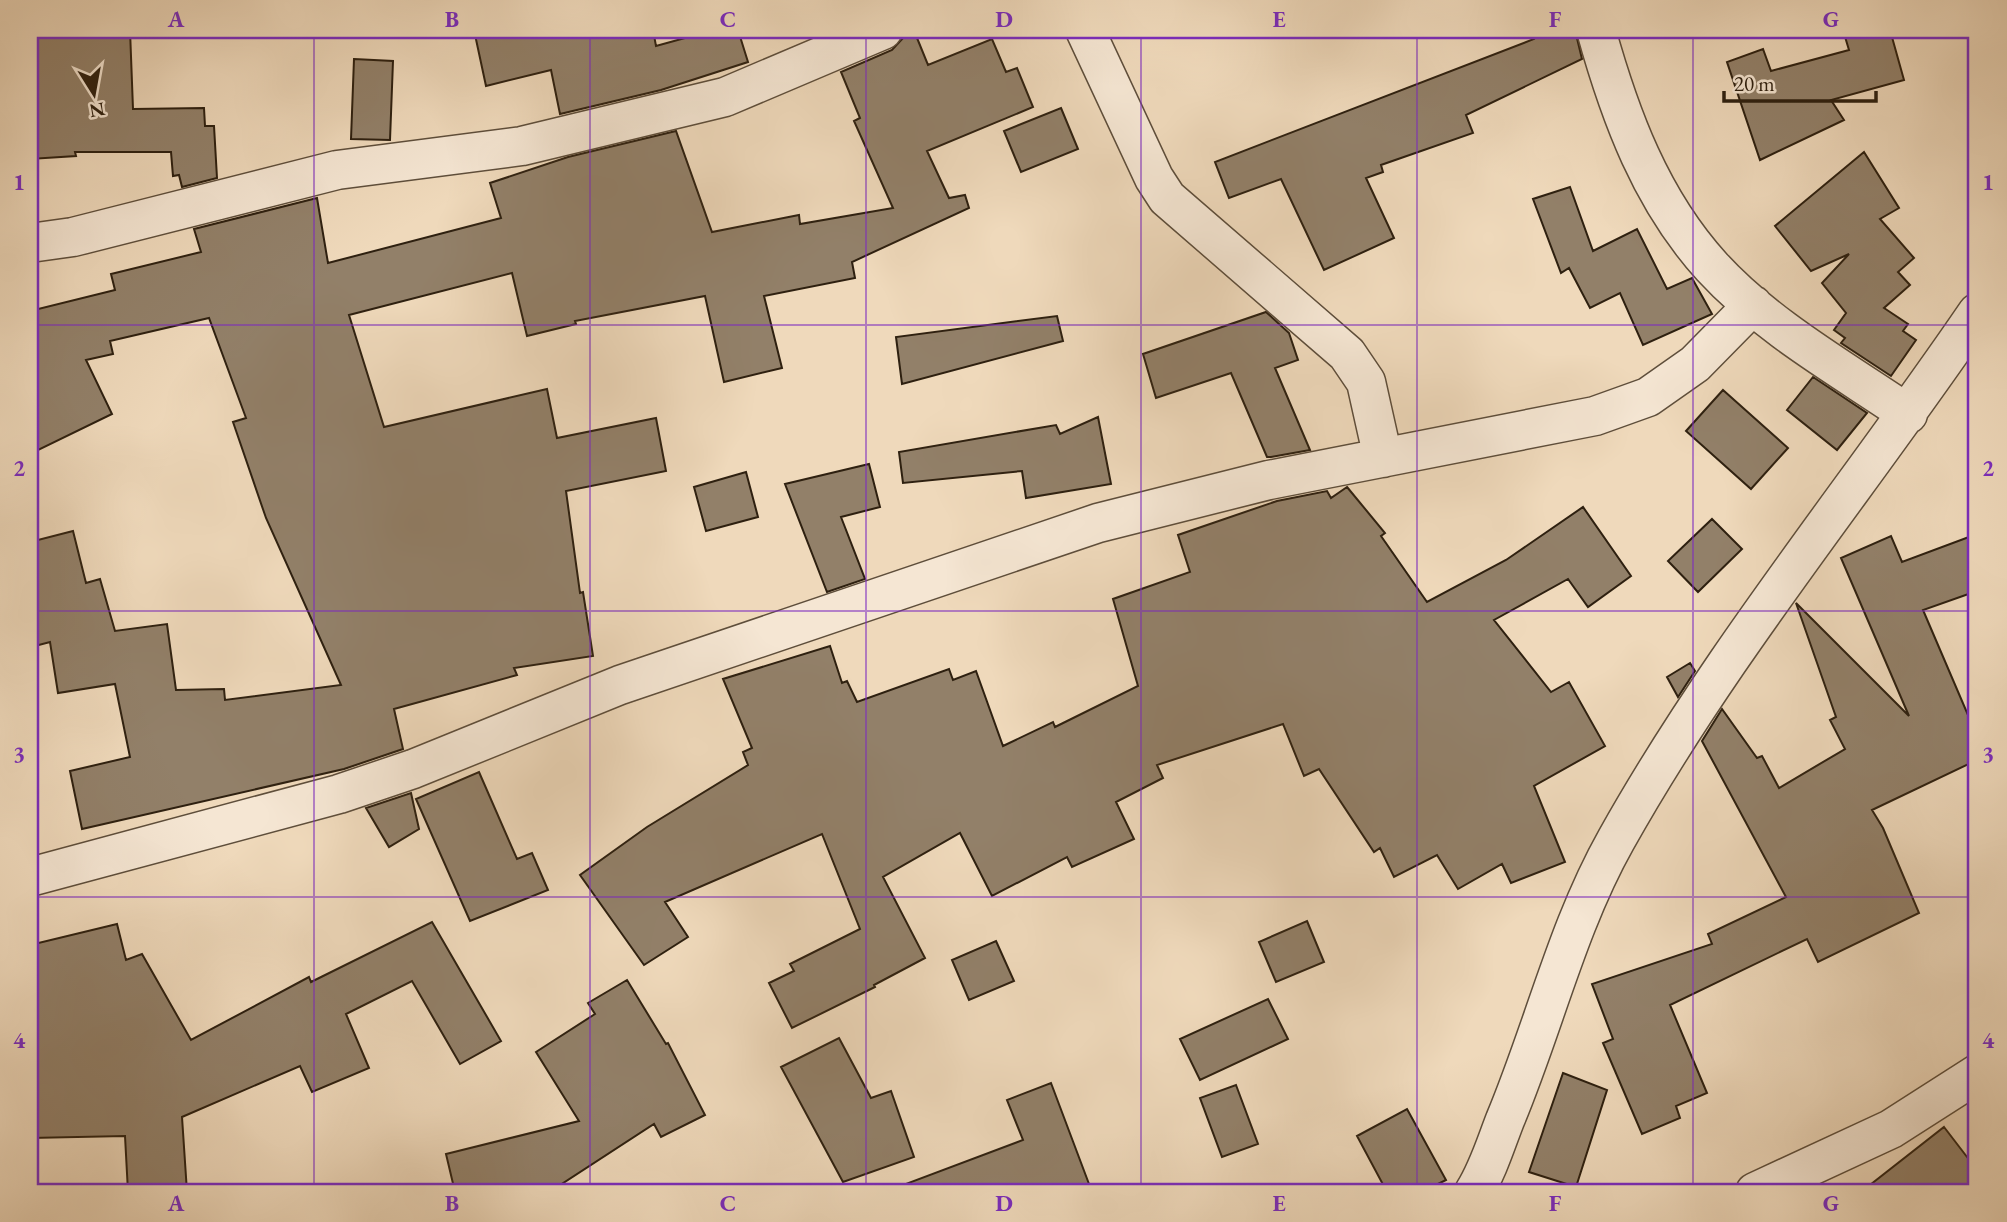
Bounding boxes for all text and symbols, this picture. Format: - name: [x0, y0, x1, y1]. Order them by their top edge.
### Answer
- text: A: [167, 4, 185, 34]
- text: B: [445, 4, 459, 34]
- text: C: [720, 4, 736, 34]
- text: D: [995, 4, 1013, 34]
- text: E: [1272, 4, 1286, 34]
- text: F: [1549, 4, 1562, 34]
- text: G: [1823, 4, 1839, 34]
- north arrow: [60, 60, 130, 130]
- scale bar: [1724, 60, 1876, 104]
- text: 20 m: [1734, 70, 1775, 97]
- text: N: [87, 96, 107, 124]
- text: 1: [13, 167, 25, 197]
- text: 1: [1982, 167, 1994, 197]
- text: 2: [13, 453, 25, 483]
- text: 2: [1982, 453, 1994, 483]
- text: 3: [13, 739, 25, 769]
- text: 3: [1982, 739, 1994, 769]
- text: 4: [13, 1025, 26, 1055]
- text: 4: [1982, 1025, 1995, 1055]
- text: A: [167, 1188, 185, 1218]
- text: B: [445, 1188, 459, 1218]
- text: C: [720, 1188, 736, 1218]
- text: D: [995, 1188, 1013, 1218]
- text: E: [1272, 1188, 1286, 1218]
- text: F: [1549, 1188, 1562, 1218]
- text: G: [1823, 1188, 1839, 1218]

